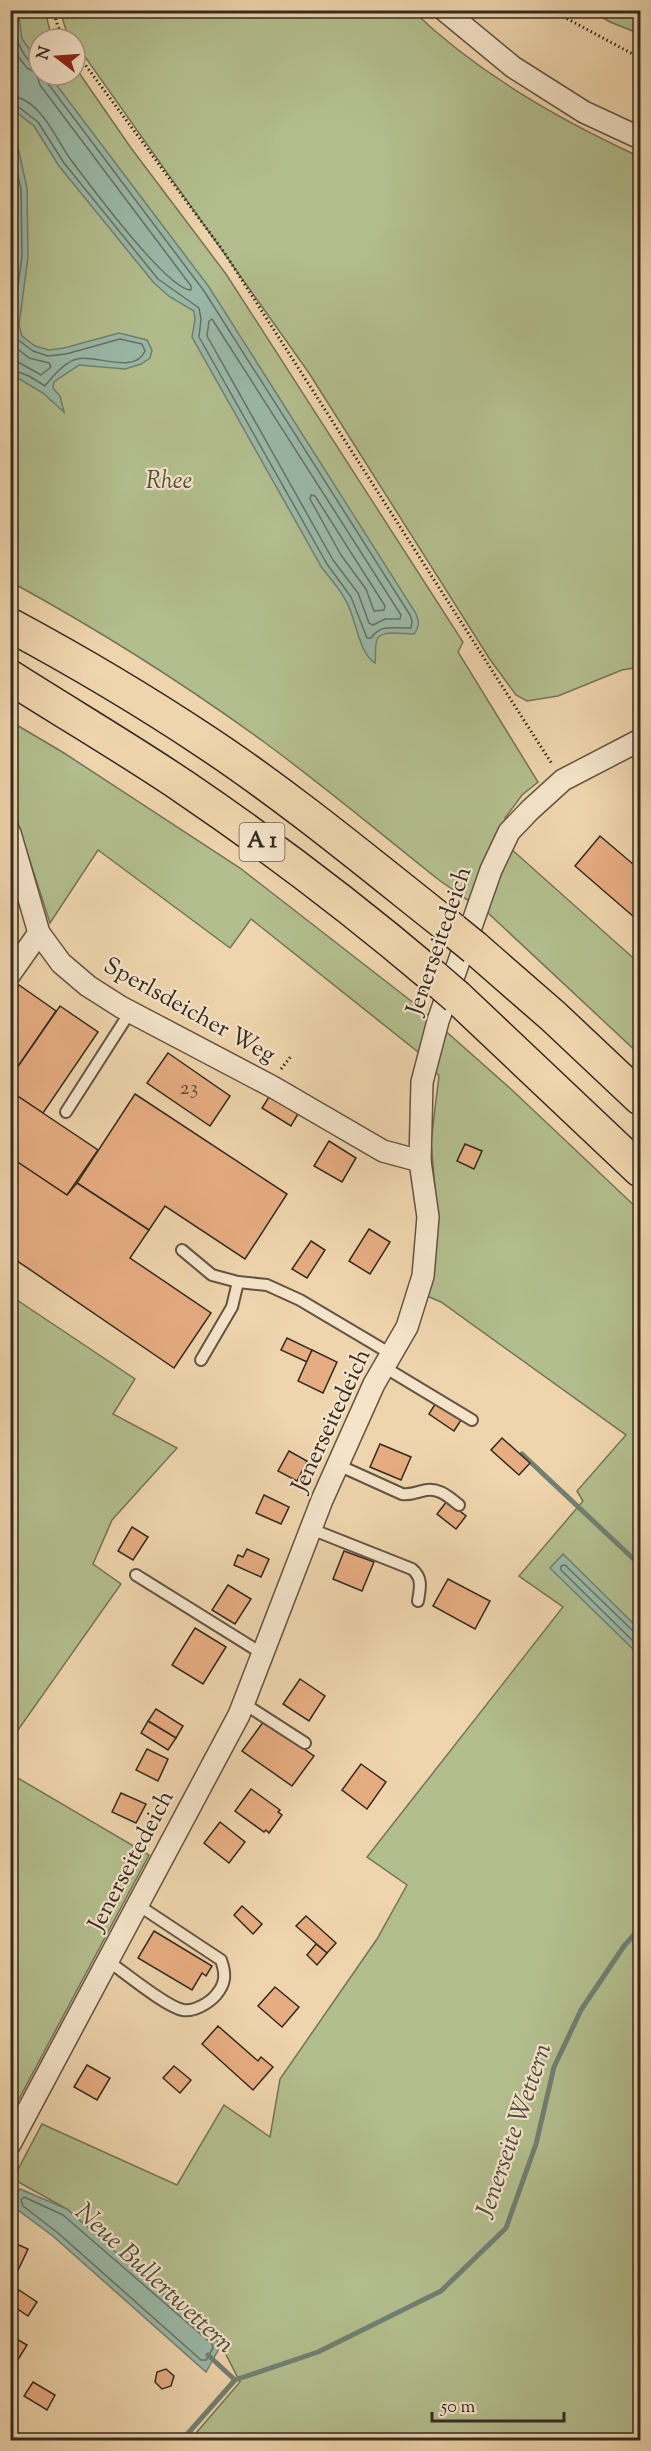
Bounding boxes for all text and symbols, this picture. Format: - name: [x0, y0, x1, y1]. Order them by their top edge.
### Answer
- north arrow: [27, 27, 87, 87]
- text: N: [32, 44, 58, 63]
- park label: Rhee: [146, 465, 192, 499]
- road number: A 1: [240, 823, 284, 861]
- street label: Jenerseitedeich: [398, 862, 481, 1022]
- street label: Sperlsdeicher Weg: [97, 950, 281, 1073]
- house number: 23: [180, 1074, 198, 1104]
- street label: Jenerseitedeich: [283, 1344, 380, 1500]
- street label: Jenerseitedeich: [80, 1785, 183, 1939]
- water label: Jenerseite Wettern: [467, 2038, 562, 2225]
- water label: Neue Bullertwettern: [66, 2195, 242, 2363]
- scale bar: [432, 2385, 564, 2423]
- text: 50 m: [440, 2395, 476, 2421]

